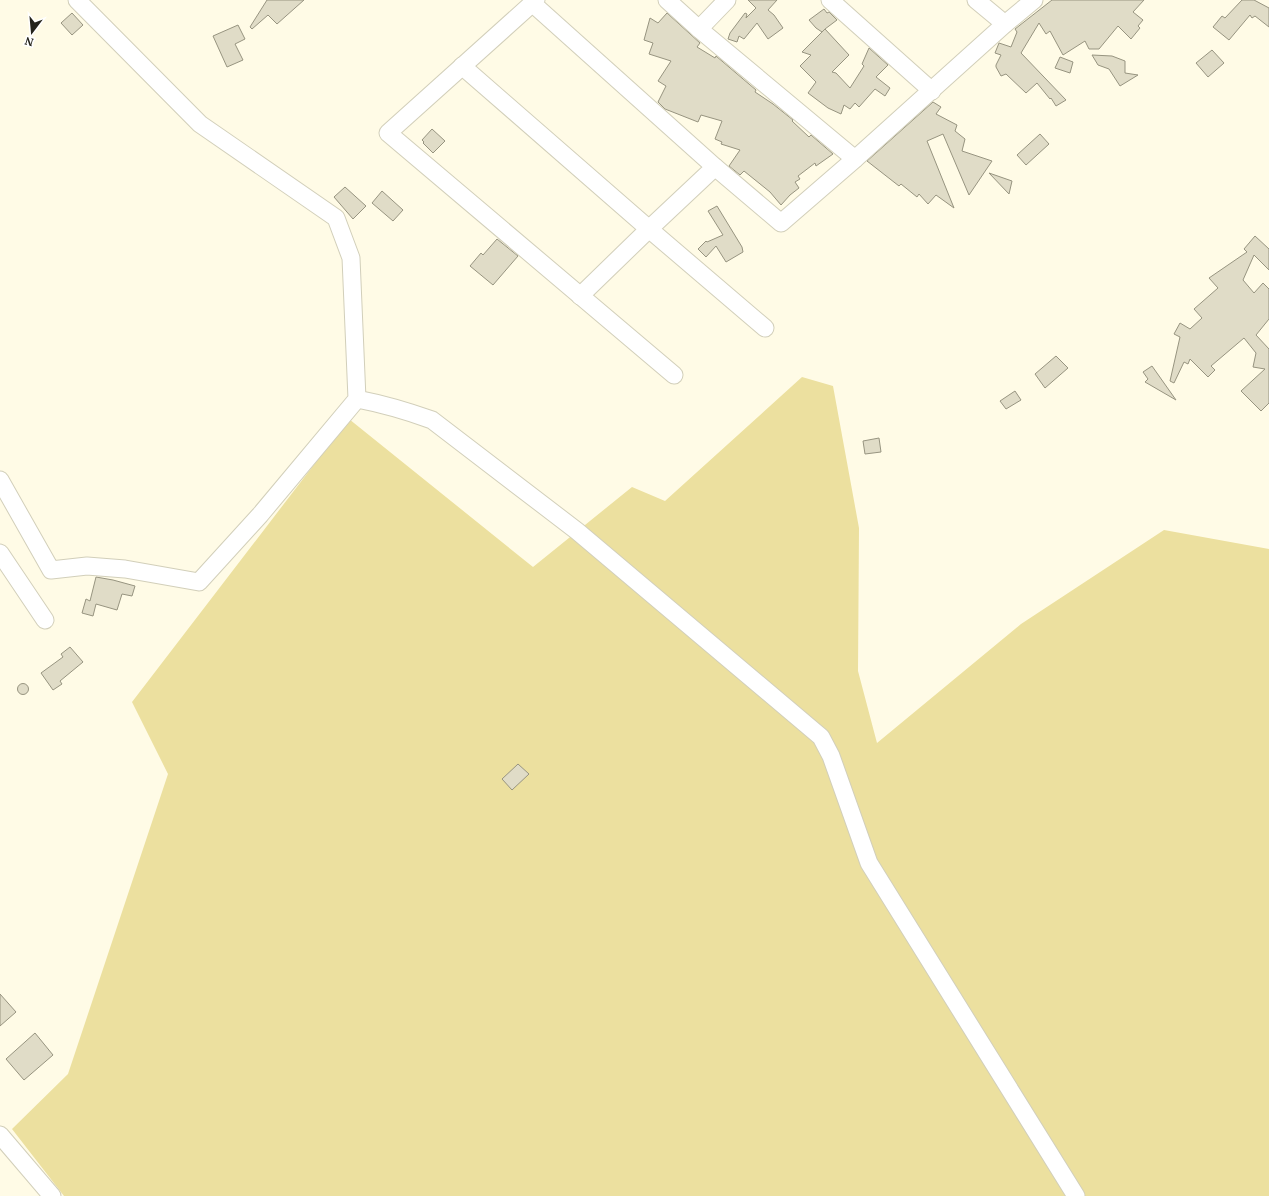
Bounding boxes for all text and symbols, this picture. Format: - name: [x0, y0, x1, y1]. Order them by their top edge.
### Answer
- north arrow: [12, 12, 52, 52]
- text: N: [23, 34, 35, 49]

